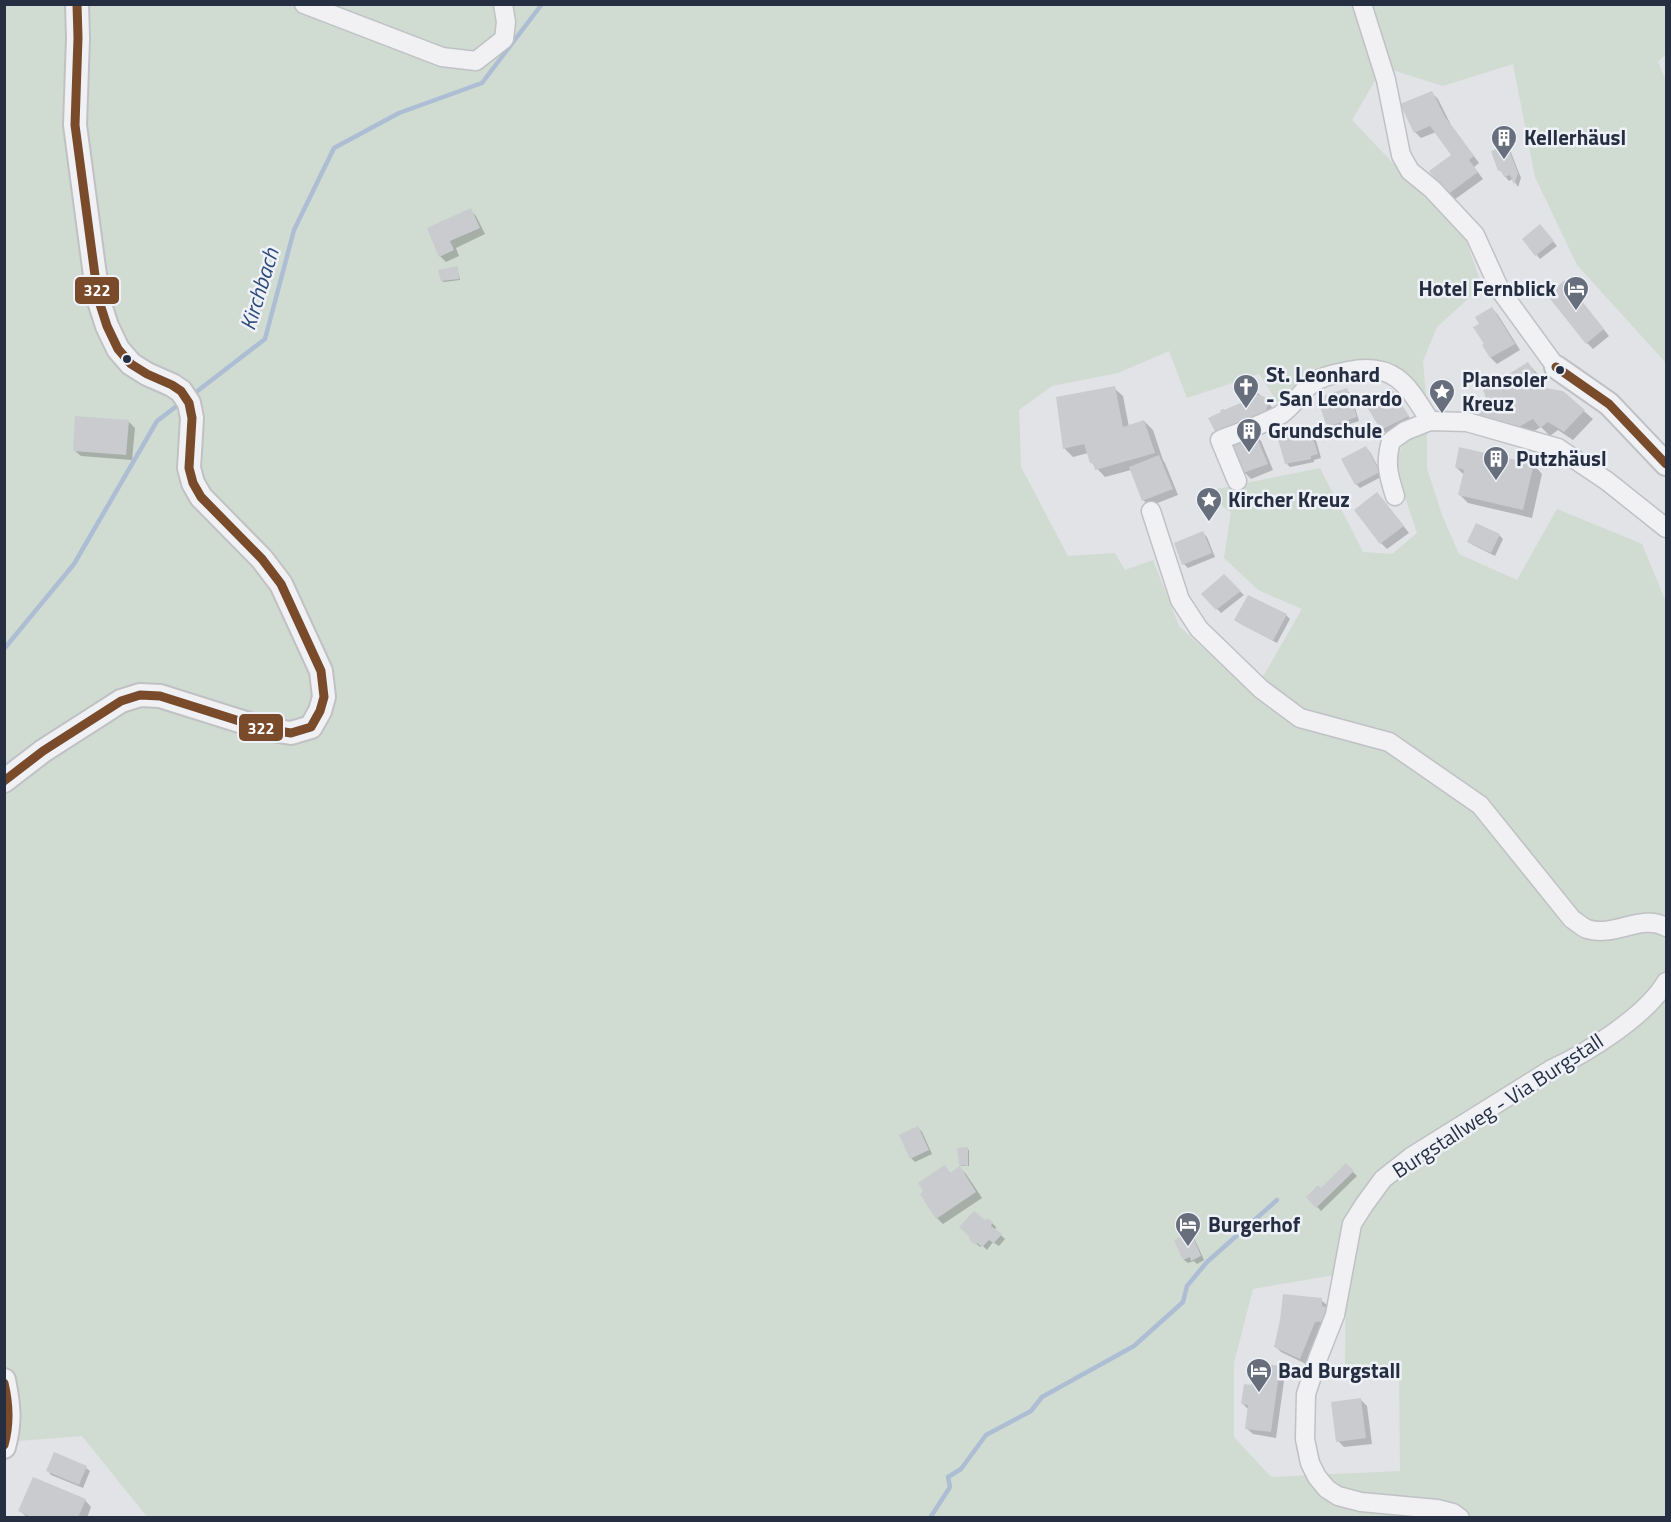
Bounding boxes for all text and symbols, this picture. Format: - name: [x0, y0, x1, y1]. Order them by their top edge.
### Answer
- place label: Kellerhäusl: [1524, 121, 1626, 153]
- building icon: Kellerhäusl: [1489, 123, 1519, 161]
- water label: Kirchbach: [230, 243, 288, 334]
- place label: Hotel Fernblick: [1418, 272, 1556, 304]
- hotel icon: Hotel Fernblick: [1561, 274, 1591, 312]
- line badge: 322: [74, 276, 120, 305]
- text: 322: [84, 278, 110, 302]
- unlabelled marker: [121, 353, 133, 365]
- place label: St. Leonhard - San Leonardo: [1266, 358, 1402, 414]
- place label: Plansoler Kreuz: [1462, 363, 1548, 419]
- unlabelled marker: [1554, 364, 1566, 376]
- church icon: St. Leonhard - San Leonardo: [1231, 372, 1261, 410]
- place icon: Plansoler Kreuz: [1427, 377, 1457, 415]
- place label: Grundschule: [1268, 414, 1382, 446]
- building icon: Grundschule: [1234, 416, 1264, 454]
- place label: Putzhäusl: [1516, 442, 1607, 474]
- building icon: Putzhäusl: [1481, 444, 1511, 482]
- place label: Kircher Kreuz: [1228, 483, 1350, 515]
- place icon: Kircher Kreuz: [1194, 485, 1224, 523]
- line badge: 322: [238, 713, 284, 742]
- text: 322: [248, 716, 274, 740]
- street label: Burgstallweg - Via Burgstall: [1385, 1025, 1610, 1186]
- place label: Burgerhof: [1208, 1208, 1301, 1240]
- hotel icon: Burgerhof: [1173, 1210, 1203, 1248]
- place label: Bad Burgstall: [1278, 1354, 1401, 1386]
- hotel icon: Bad Burgstall: [1244, 1356, 1274, 1394]

